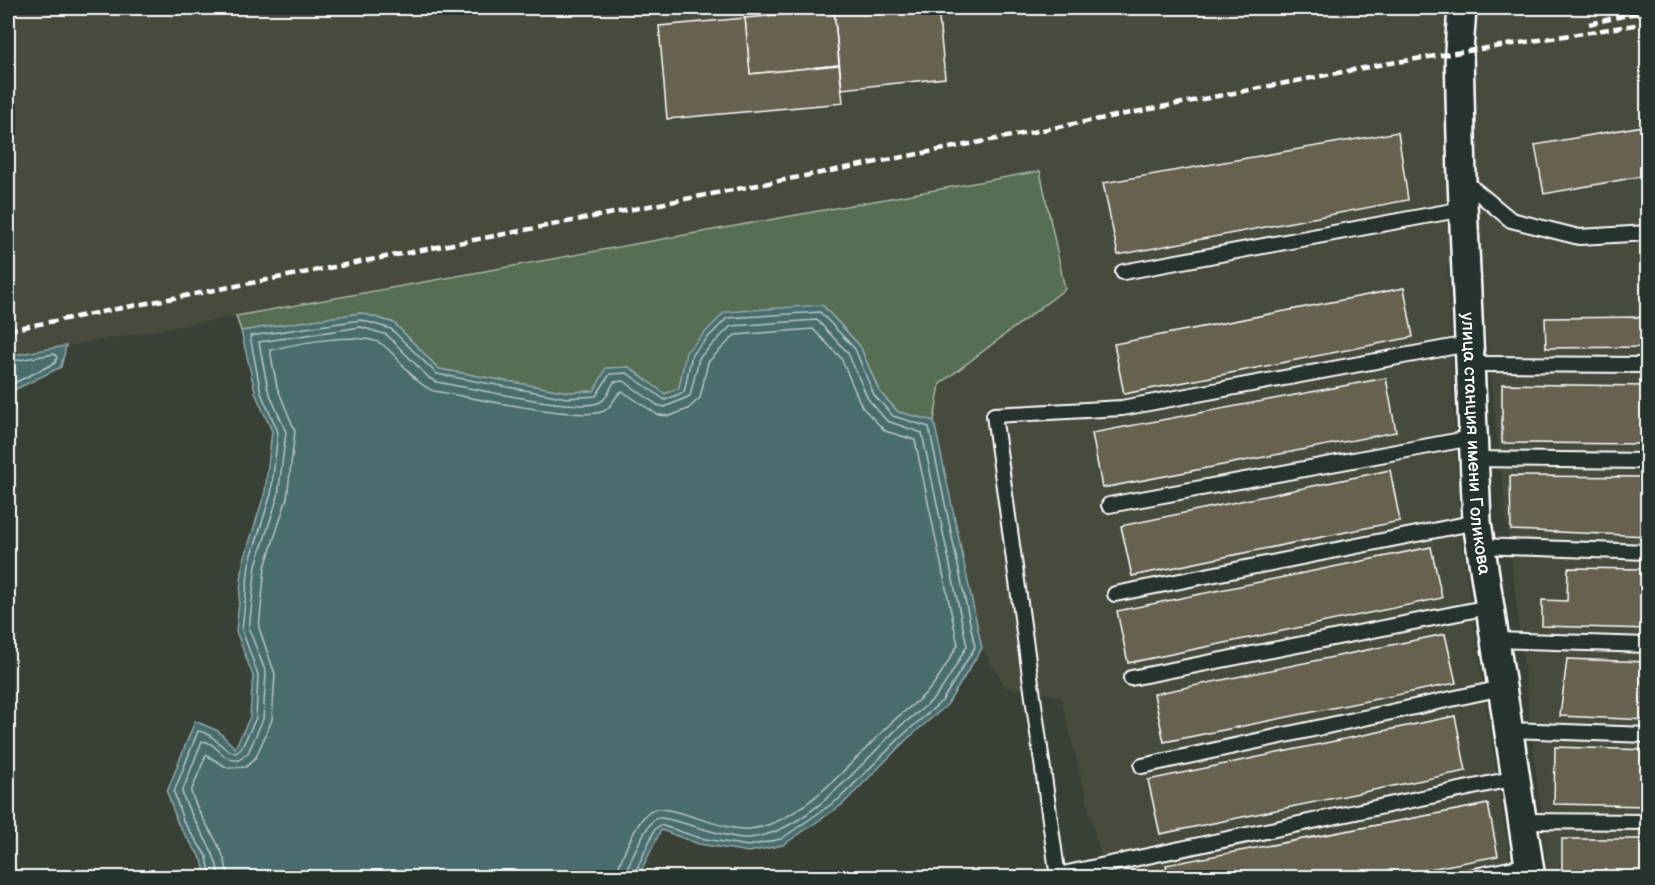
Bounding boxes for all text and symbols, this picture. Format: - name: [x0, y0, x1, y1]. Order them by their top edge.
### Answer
- street label: улица станция имени Голикова: [1457, 312, 1495, 577]

